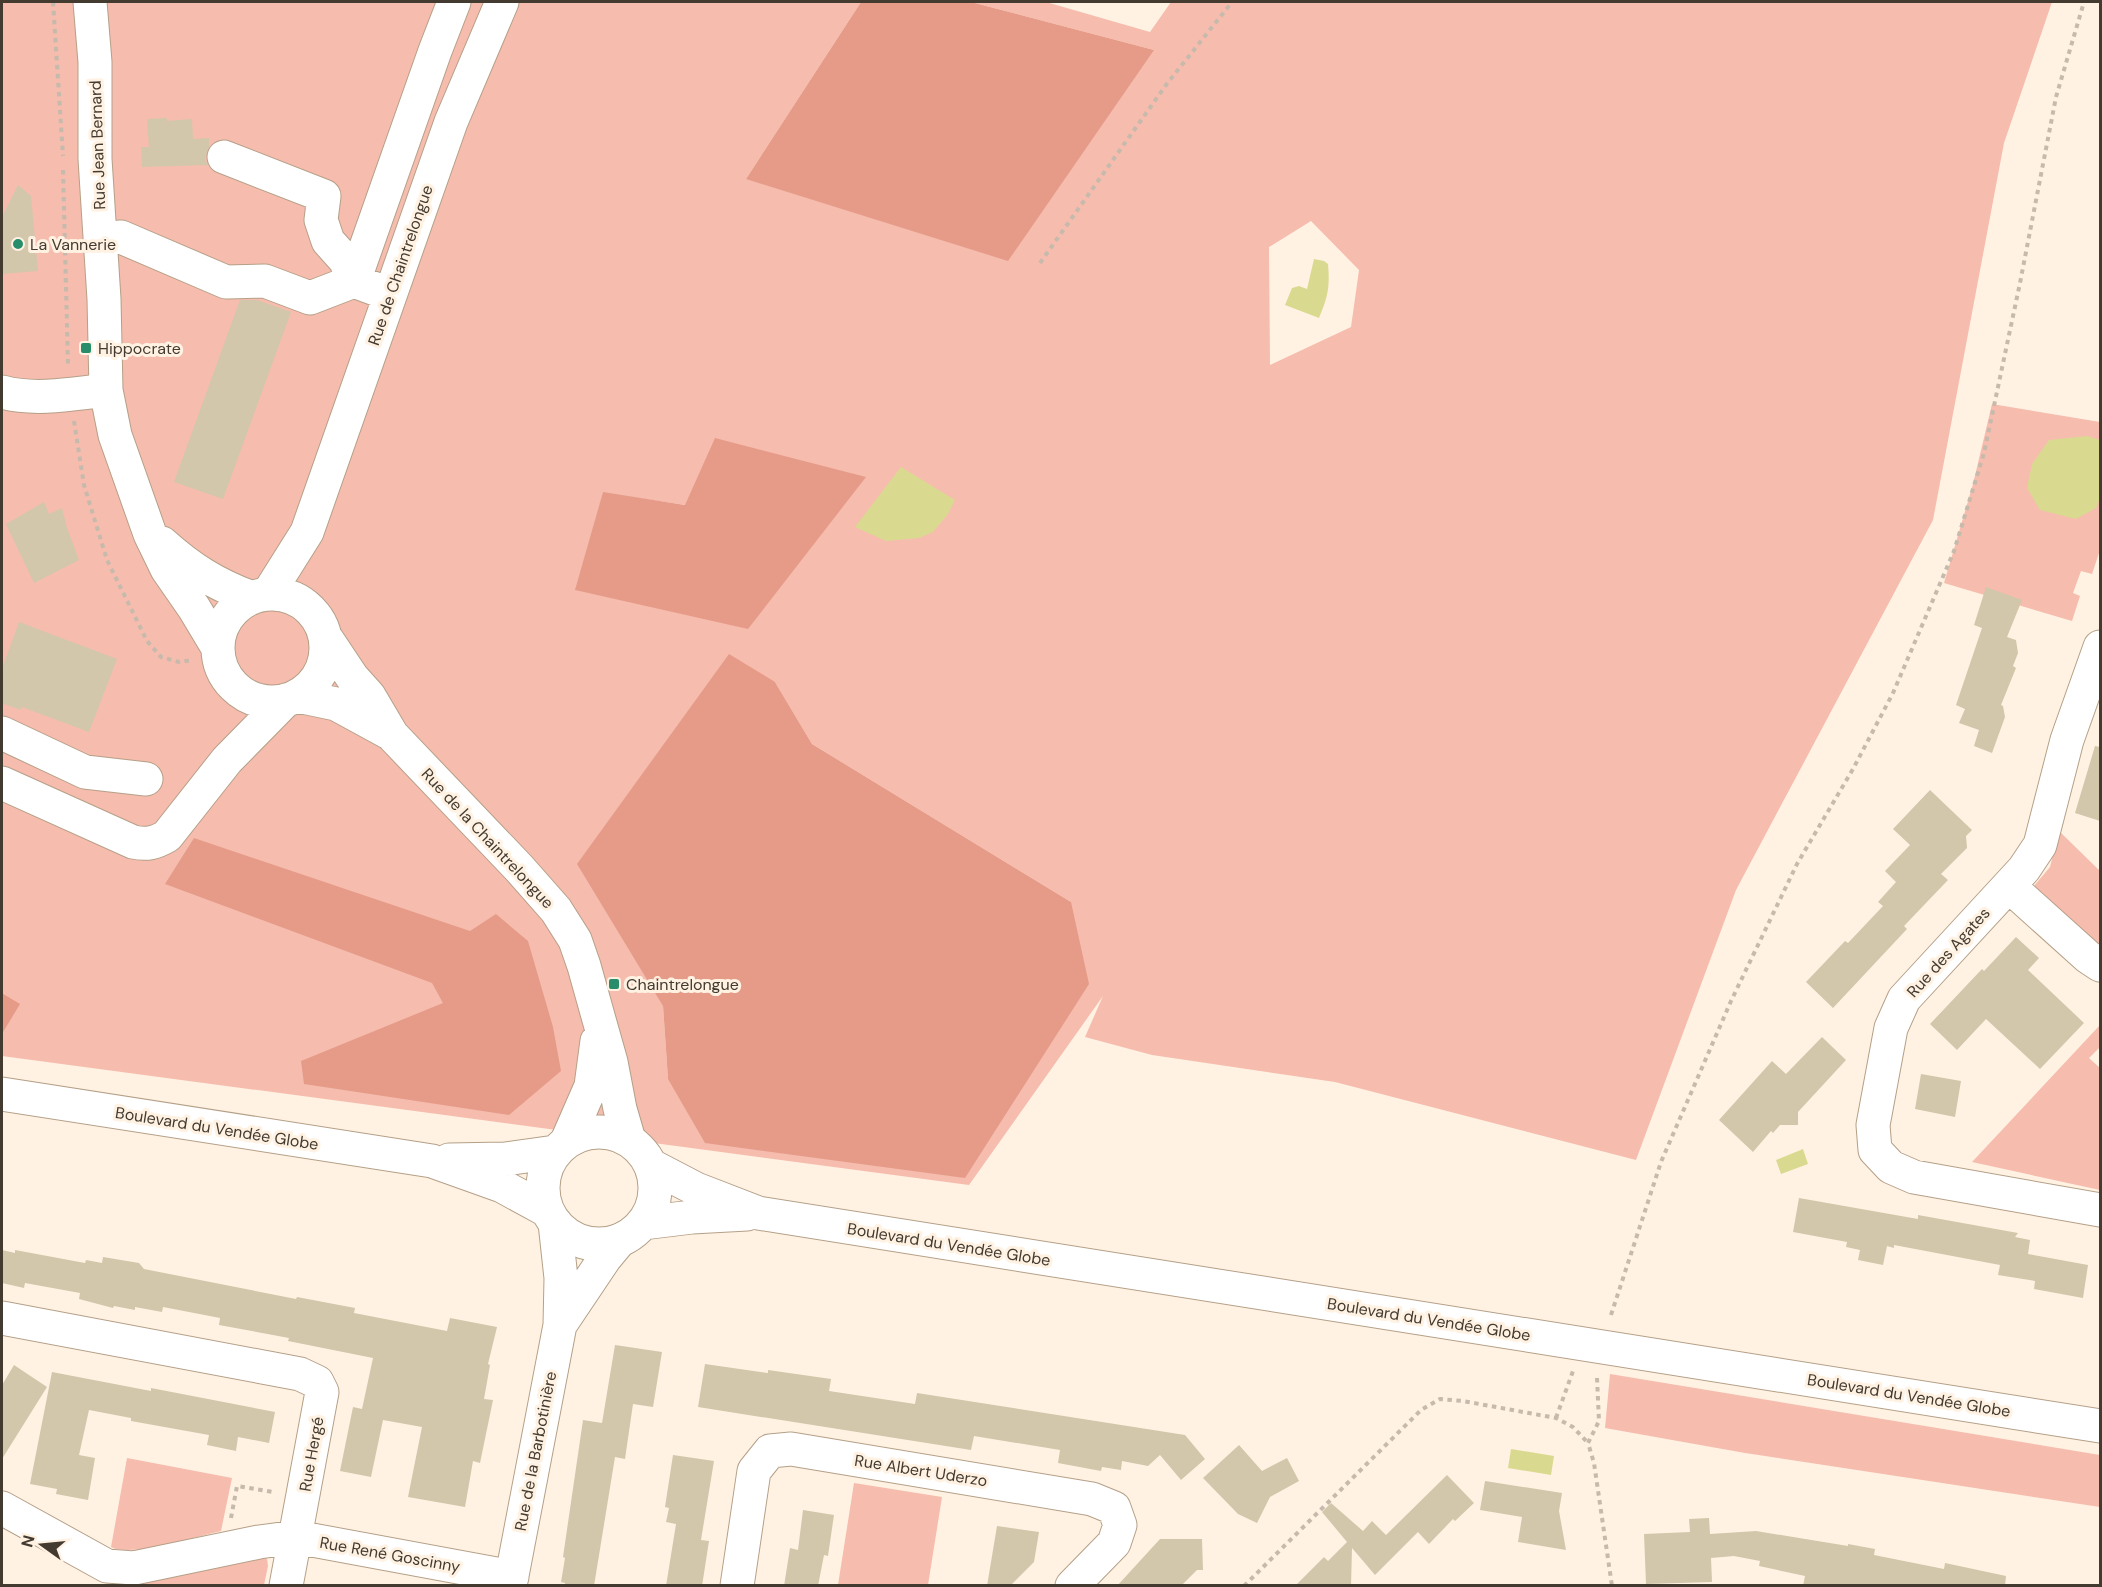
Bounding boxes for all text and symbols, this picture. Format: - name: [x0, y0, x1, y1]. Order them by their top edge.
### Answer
- street label: Rue Jean Bernard: [85, 80, 110, 210]
- street label: Rue de Chaintrelongue: [363, 182, 438, 348]
- place label: La Vannerie: [30, 234, 116, 255]
- marker: La Vannerie: [11, 237, 25, 251]
- place label: Hippocrate: [98, 338, 181, 359]
- marker: Hippocrate: [79, 341, 93, 355]
- street label: Rue de la Chaintrelongue: [417, 764, 558, 913]
- street label: Rue des Agates: [1902, 903, 1995, 1002]
- place label: Chaintrelongue: [626, 974, 739, 995]
- marker: Chaintrelongue: [607, 977, 621, 991]
- street label: Boulevard du Vendée Globe: [114, 1102, 320, 1155]
- street label: Boulevard du Vendée Globe: [846, 1218, 1052, 1271]
- street label: Boulevard du Vendée Globe: [1326, 1293, 1532, 1346]
- street label: Rue de la Barbotinière: [510, 1369, 561, 1533]
- street label: Boulevard du Vendée Globe: [1806, 1369, 2012, 1422]
- street label: Rue Hergé: [295, 1415, 328, 1493]
- street label: Rue Albert Uderzo: [853, 1450, 989, 1491]
- north arrow: [12, 1515, 72, 1575]
- street label: Rue René Goscinny: [318, 1532, 462, 1577]
- text: N: [16, 1533, 40, 1550]

